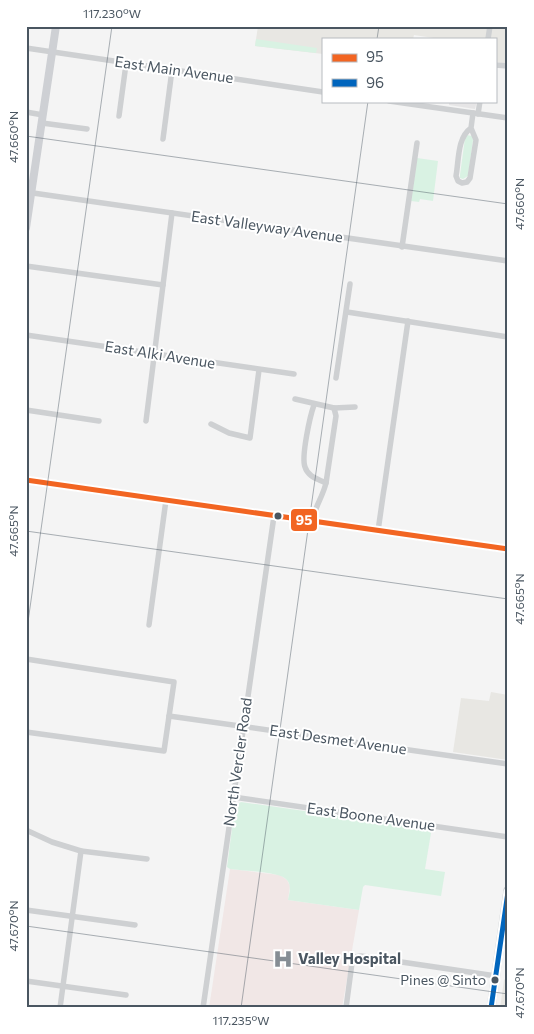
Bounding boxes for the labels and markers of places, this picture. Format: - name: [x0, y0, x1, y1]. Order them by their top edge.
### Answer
- unlabelled marker: [273, 511, 283, 521]
- hospital icon: Valley Hospital: [272, 948, 294, 970]
- place label: Valley Hospital: [298, 949, 401, 967]
- place label: Pines @ Sinto: [400, 971, 486, 988]
- marker: Pines @ Sinto: [490, 975, 500, 985]

